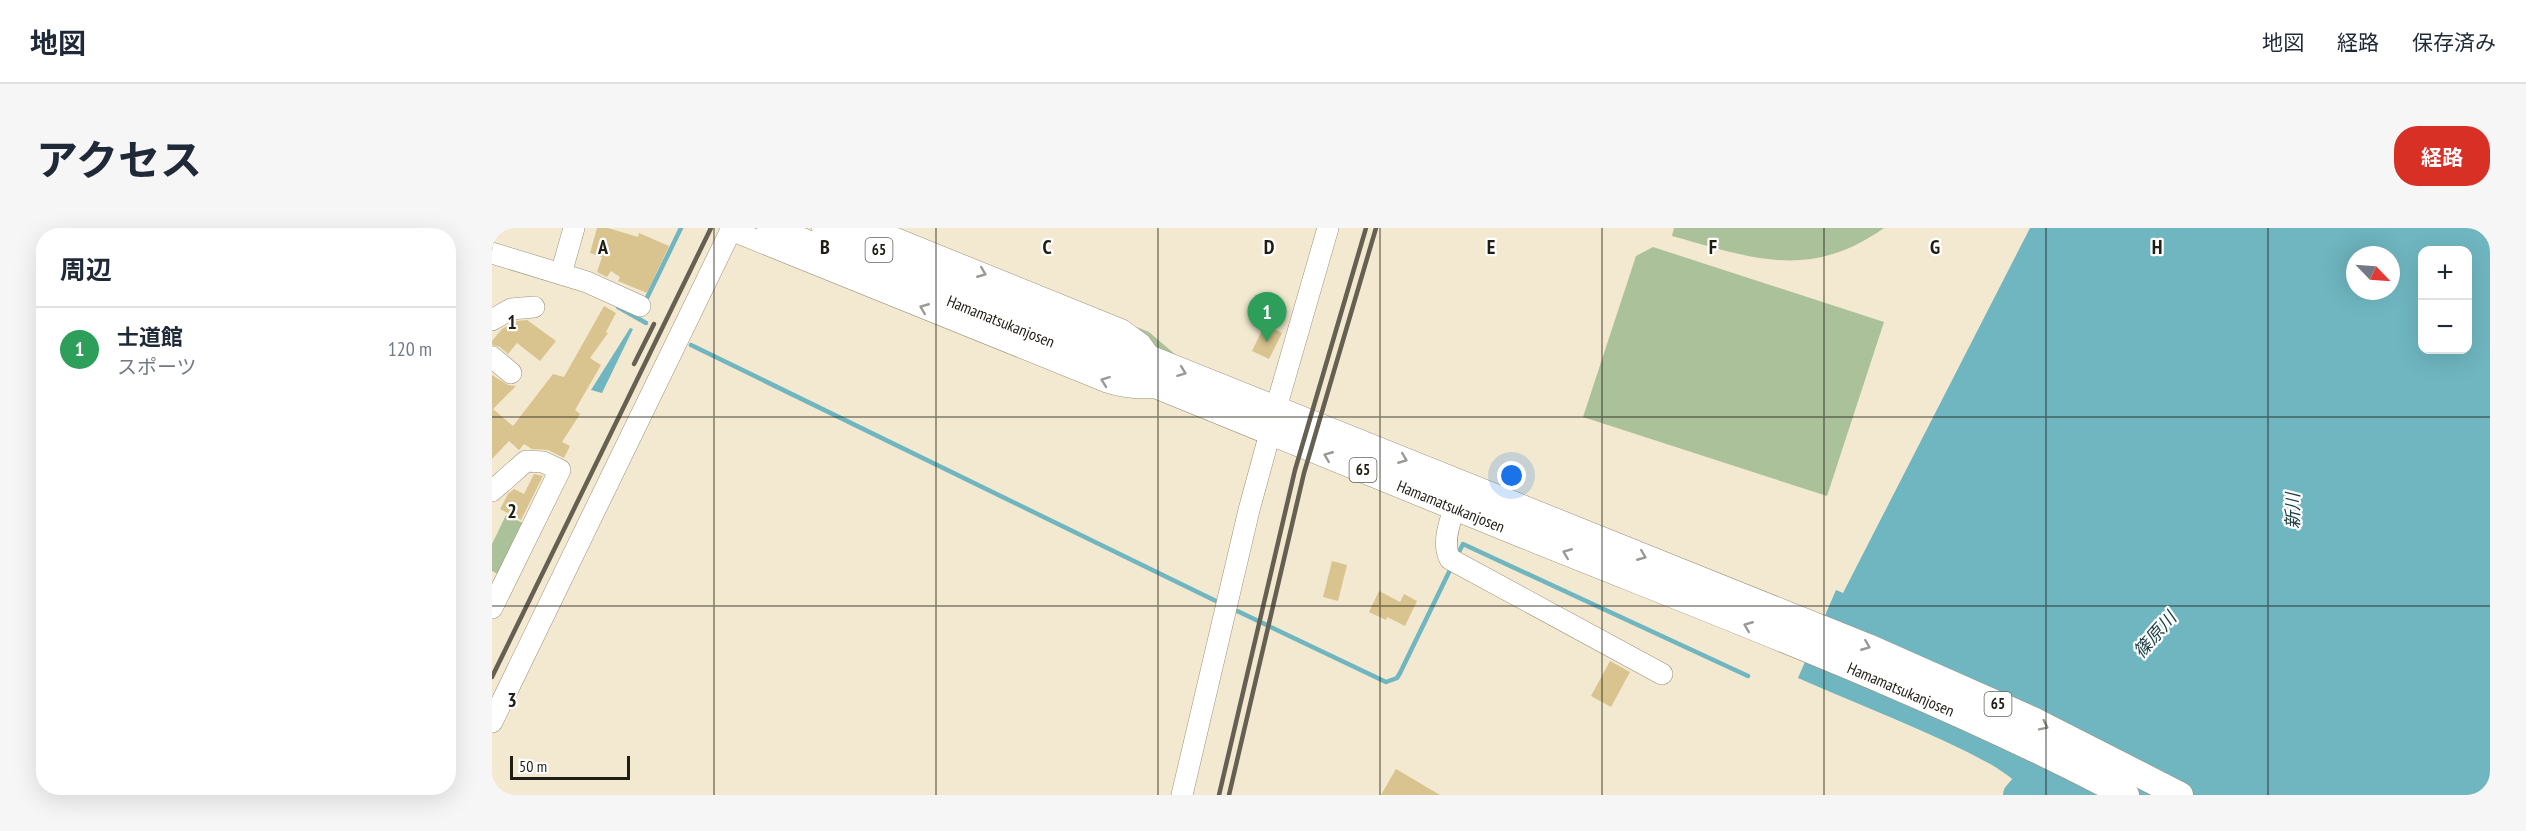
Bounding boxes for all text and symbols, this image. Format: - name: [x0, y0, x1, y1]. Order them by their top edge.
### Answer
- text: 地図: [30, 24, 86, 61]
- text: 地図: [2262, 29, 2304, 56]
- text: 経路: [2337, 29, 2379, 56]
- text: 保存済み: [2412, 29, 2496, 56]
- button: 経路: [2394, 126, 2490, 186]
- text: アクセス: [36, 132, 202, 187]
- text: A: [597, 234, 609, 260]
- text: B: [820, 234, 830, 260]
- text: C: [1042, 234, 1052, 260]
- text: D: [1264, 234, 1275, 260]
- text: E: [1487, 234, 1495, 260]
- text: F: [1709, 234, 1717, 260]
- text: G: [1930, 234, 1940, 260]
- text: H: [2152, 234, 2162, 260]
- road number: 65: [866, 238, 892, 262]
- north arrow: [2346, 246, 2400, 300]
- map controls: [2418, 246, 2472, 354]
- button: +: [2418, 246, 2472, 300]
- text: 周辺: [60, 253, 112, 286]
- one-way arrow: [977, 266, 987, 279]
- street label: Hamamatsukanjosen: [944, 290, 1058, 352]
- pin: 1: [1248, 292, 1286, 342]
- button: −: [2418, 300, 2472, 354]
- one-way arrow: [920, 303, 931, 315]
- text: 1: [507, 309, 517, 335]
- text: 士道館: [117, 323, 183, 351]
- text: 1: [75, 336, 84, 362]
- text: 120 m: [388, 336, 432, 362]
- text: スポーツ: [117, 354, 197, 380]
- one-way arrow: [1176, 365, 1187, 377]
- one-way arrow: [1100, 376, 1111, 388]
- one-way arrow: [1323, 451, 1334, 463]
- one-way arrow: [1396, 452, 1407, 464]
- road number: 65: [1350, 458, 1376, 482]
- your location: [1497, 461, 1526, 490]
- street label: Hamamatsukanjosen: [1394, 475, 1508, 537]
- water label: 新川: [2281, 491, 2304, 529]
- text: 2: [507, 498, 517, 524]
- one-way arrow: [1563, 548, 1574, 560]
- one-way arrow: [1636, 549, 1647, 561]
- water label: 篠原川: [2128, 605, 2182, 663]
- one-way arrow: [1743, 621, 1754, 633]
- one-way arrow: [1860, 639, 1871, 651]
- street label: Hamamatsukanjosen: [1844, 657, 1958, 721]
- text: 3: [507, 687, 517, 713]
- road number: 65: [1984, 692, 2012, 716]
- one-way arrow: [2038, 718, 2049, 730]
- scale bar: [510, 753, 630, 780]
- text: 50 m: [519, 756, 547, 776]

